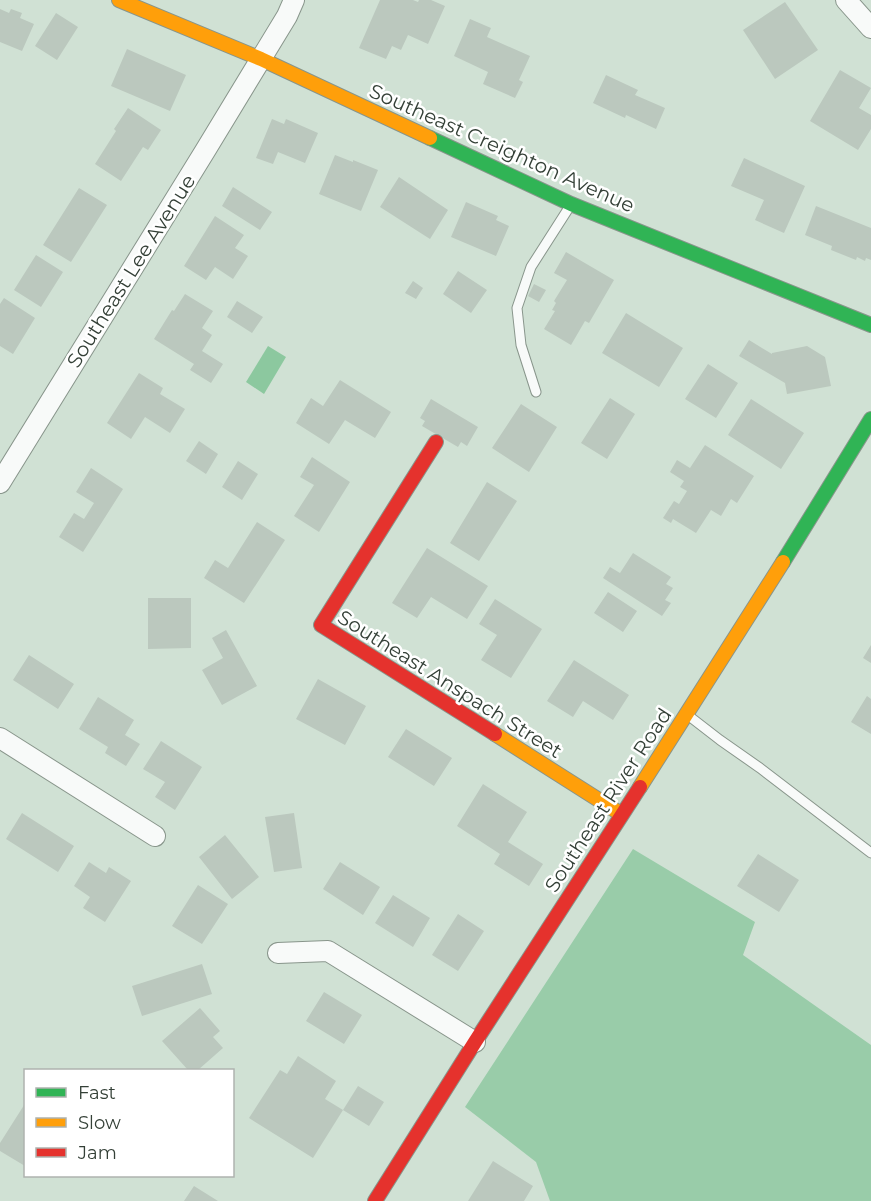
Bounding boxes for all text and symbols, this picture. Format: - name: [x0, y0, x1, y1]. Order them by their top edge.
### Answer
- street label: Southeast Creighton Avenue: [366, 79, 638, 217]
- street label: Southeast Lee Avenue: [62, 170, 200, 372]
- street label: Southeast Anspach Street: [333, 605, 567, 763]
- street label: Southeast River Road: [539, 703, 677, 897]
- legend: [24, 1069, 234, 1177]
- text: Fast: [78, 1082, 116, 1104]
- text: Slow: [78, 1112, 121, 1134]
- text: Jam: [77, 1142, 117, 1164]

